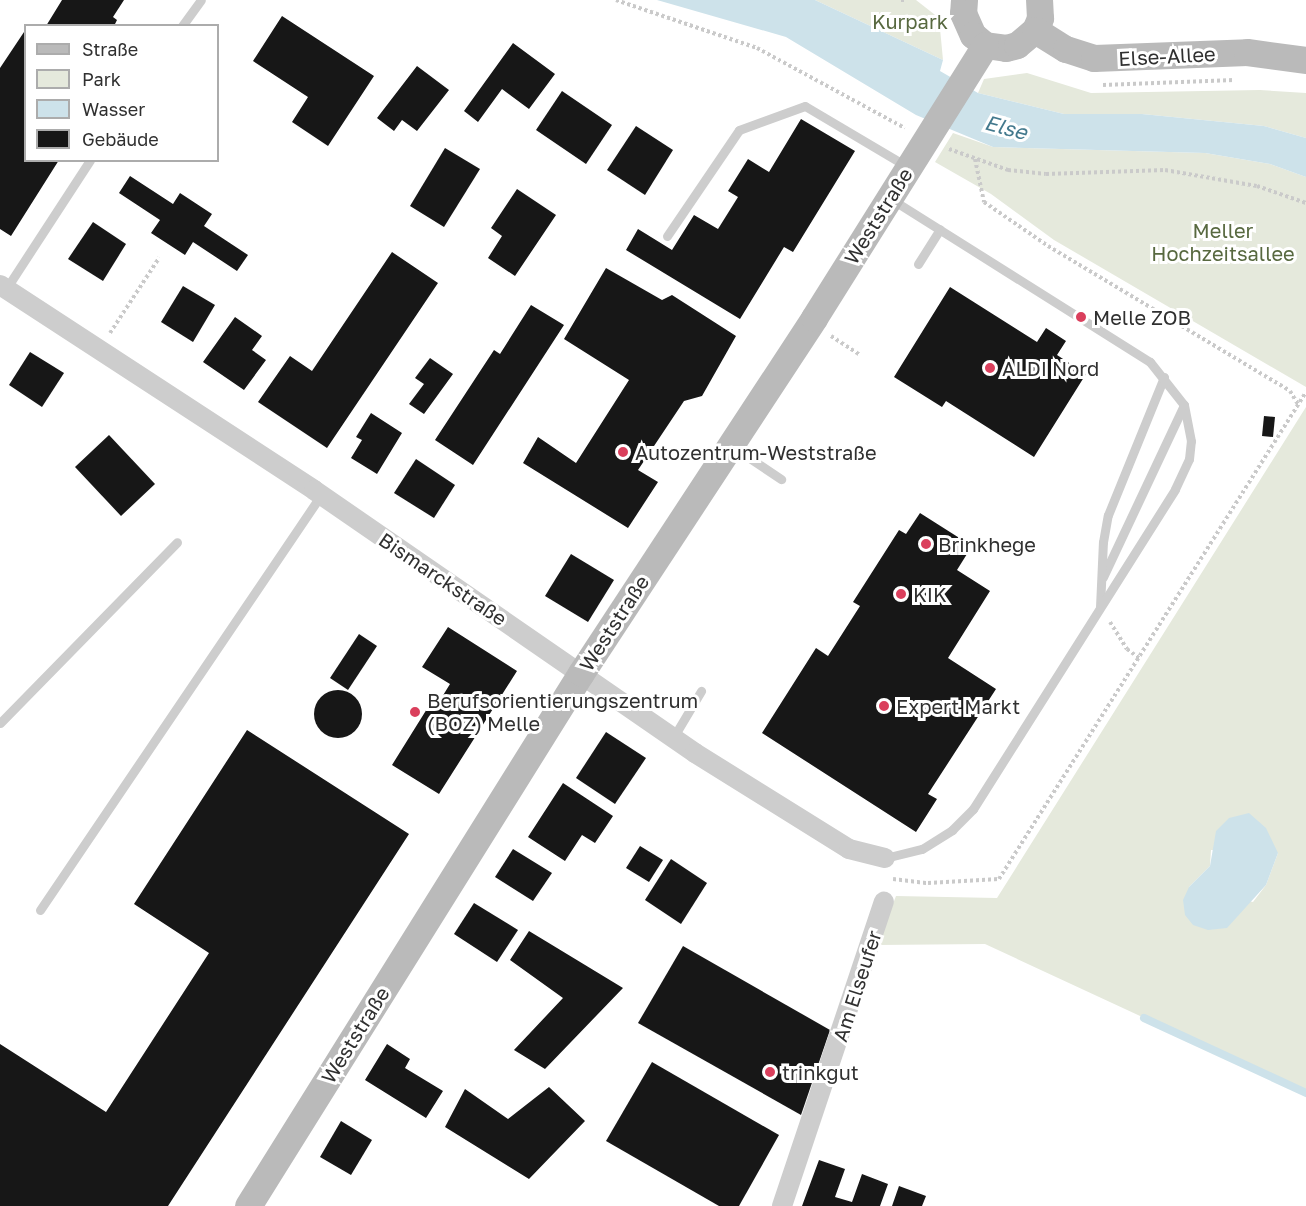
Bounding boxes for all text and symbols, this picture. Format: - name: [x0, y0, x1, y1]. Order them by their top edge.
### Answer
- park label: Kurpark: [872, 9, 948, 33]
- legend: [24, 24, 219, 162]
- text: Straße: [82, 38, 138, 60]
- street label: Else-Allee: [1118, 41, 1216, 71]
- text: Park: [82, 68, 121, 90]
- text: Wasser: [82, 98, 145, 120]
- water label: Else: [982, 109, 1030, 145]
- text: Gebäude: [82, 128, 159, 150]
- street label: Weststraße: [839, 163, 917, 269]
- park label: Meller Hochzeitsallee: [1151, 218, 1295, 265]
- place label: Melle ZOB: [1093, 305, 1191, 329]
- marker: Melle ZOB: [1074, 310, 1088, 324]
- place label: ALDI Nord: [1002, 356, 1099, 380]
- marker: ALDI Nord: [983, 361, 997, 375]
- place label: Autozentrum-Weststraße: [635, 440, 876, 464]
- marker: Autozentrum-Weststraße: [616, 445, 630, 459]
- street label: Bismarckstraße: [375, 527, 511, 631]
- place label: Brinkhege: [938, 532, 1036, 556]
- marker: Brinkhege: [919, 537, 933, 551]
- street label: Weststraße: [574, 571, 654, 675]
- place label: KIK: [913, 582, 947, 606]
- marker: KIK: [894, 587, 908, 601]
- place label: Berufsorientierungszentrum (BOZ) Melle: [427, 688, 698, 735]
- place label: Expert Markt: [896, 694, 1020, 718]
- marker: Expert Markt: [877, 699, 891, 713]
- marker: Berufsorientierungszentrum (BOZ) Melle: [408, 705, 422, 719]
- street label: Am Elseufer: [828, 927, 886, 1045]
- street label: Weststraße: [316, 982, 394, 1088]
- place label: trinkgut: [782, 1060, 859, 1084]
- marker: trinkgut: [763, 1065, 777, 1079]

